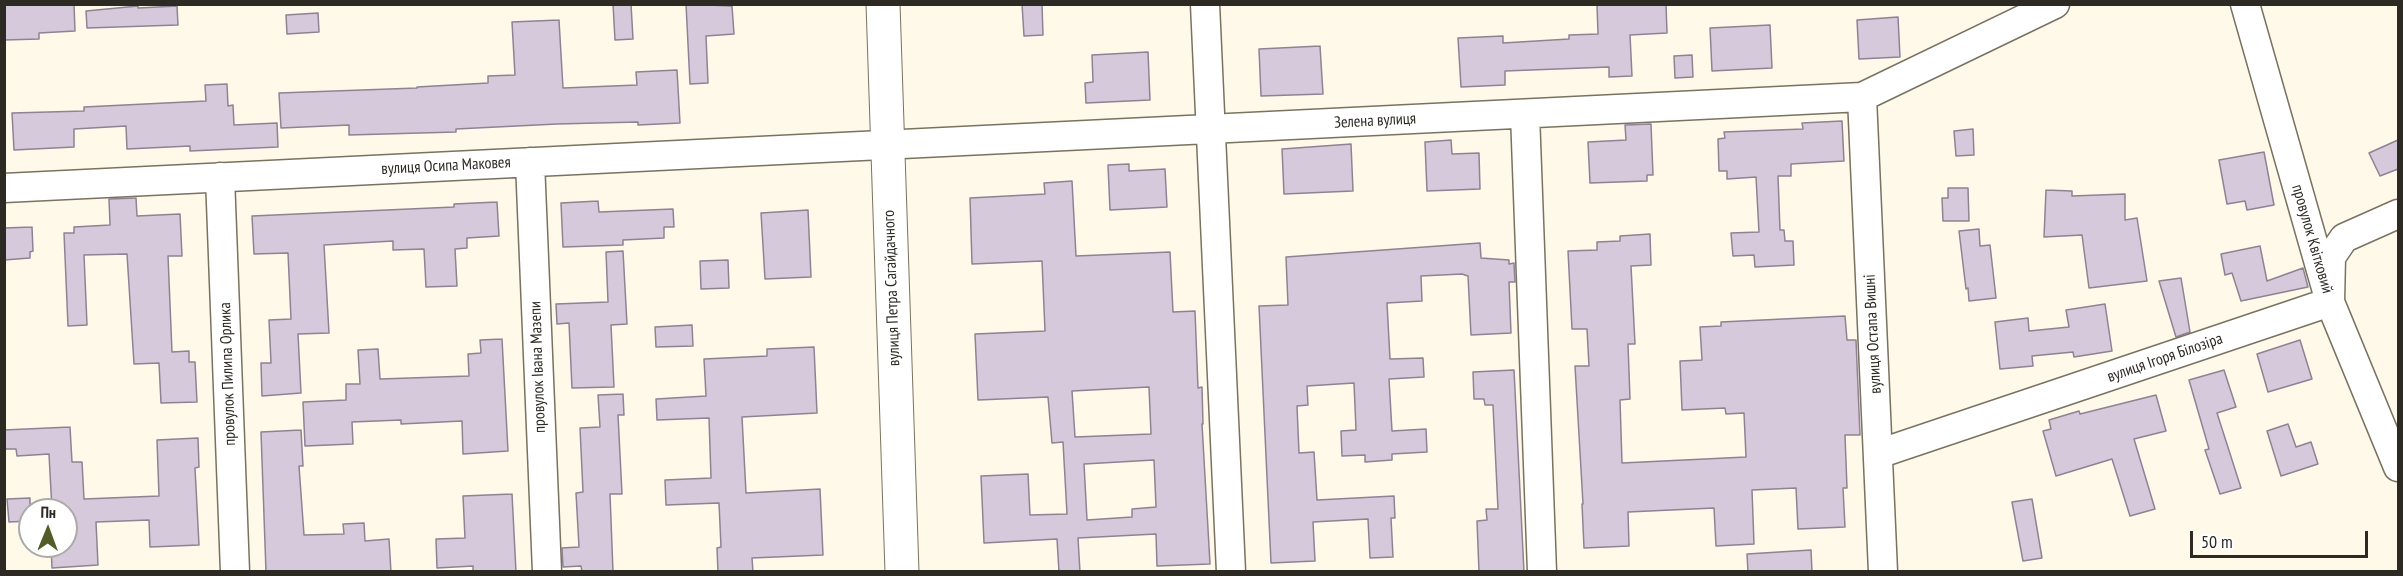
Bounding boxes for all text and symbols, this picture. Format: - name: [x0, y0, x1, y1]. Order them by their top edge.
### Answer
- street label: Зелена вулиця: [1333, 109, 1417, 133]
- street label: вулиця Осипа Маковея: [381, 153, 511, 179]
- street label: провулок Квітковий: [2287, 182, 2337, 296]
- street label: вулиця Петра Сагайдачного: [880, 210, 904, 366]
- street label: вулиця Остапа Вишні: [1860, 274, 1886, 394]
- street label: провулок Івана Мазепи: [526, 301, 550, 433]
- street label: провулок Пилипа Орлика: [216, 302, 240, 446]
- street label: вулиця Ігоря Білозіра: [2105, 329, 2225, 387]
- north arrow: [18, 498, 78, 558]
- text: Пн: [40, 502, 56, 522]
- scale bar: [2193, 519, 2372, 557]
- text: 50 m: [2201, 530, 2233, 553]

